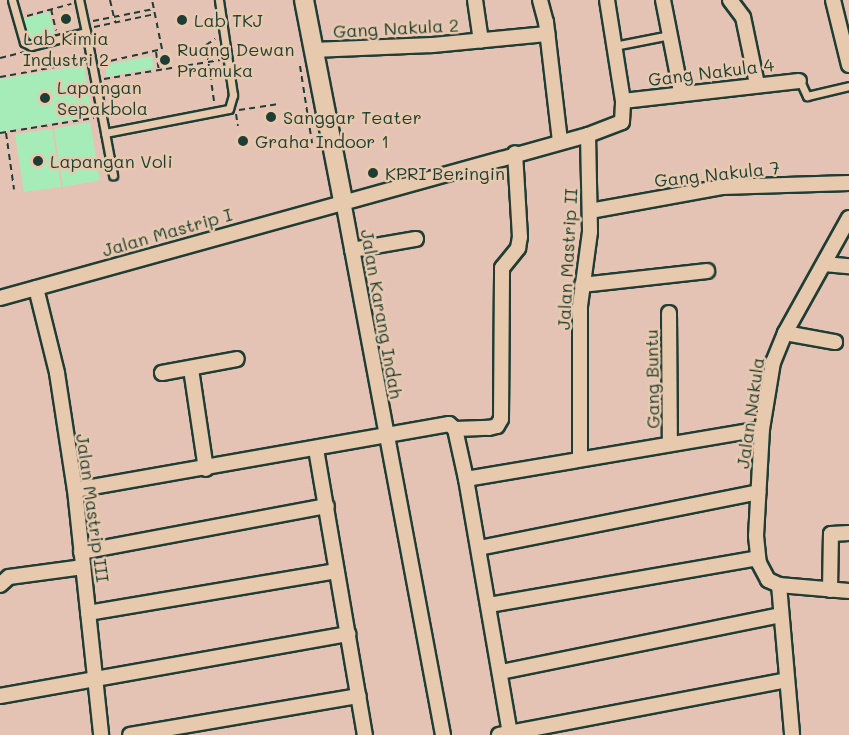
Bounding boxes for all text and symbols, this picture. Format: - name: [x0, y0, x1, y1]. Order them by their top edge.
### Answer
- place label: Lab TKJ: [194, 9, 263, 31]
- marker: Lab Kimia Industri 2: [59, 12, 73, 26]
- marker: Lab TKJ: [175, 13, 189, 27]
- street label: Gang Nakula 2: [332, 14, 460, 42]
- place label: Lab Kimia Industri 2: [23, 28, 109, 70]
- place label: Ruang Dewan Pramuka: [177, 39, 294, 82]
- marker: Ruang Dewan Pramuka: [158, 53, 172, 67]
- street label: Gang Nakula 4: [647, 54, 775, 90]
- place label: Lapangan Sepakbola: [57, 77, 148, 119]
- marker: Lapangan Sepakbola: [38, 91, 52, 105]
- place label: Sanggar Teater: [283, 106, 422, 128]
- marker: Sanggar Teater: [264, 110, 278, 124]
- place label: Graha Indoor 1: [255, 130, 389, 152]
- marker: Graha Indoor 1: [236, 134, 250, 148]
- place label: Lapangan Voli: [50, 150, 173, 172]
- marker: Lapangan Voli: [31, 154, 45, 168]
- street label: Gang Nakula 7: [653, 157, 781, 191]
- place label: KPRI Beringin: [385, 162, 505, 184]
- marker: KPRI Beringin: [366, 166, 380, 180]
- street label: Jalan Mastrip II: [552, 188, 582, 330]
- street label: Jalan Mastrip I: [100, 203, 234, 261]
- street label: Jalan Karang Indah: [356, 228, 408, 400]
- street label: Gang Buntu: [640, 329, 664, 429]
- street label: Jalan Nakula: [731, 356, 769, 470]
- street label: Jalan Mastrip III: [72, 432, 114, 584]

